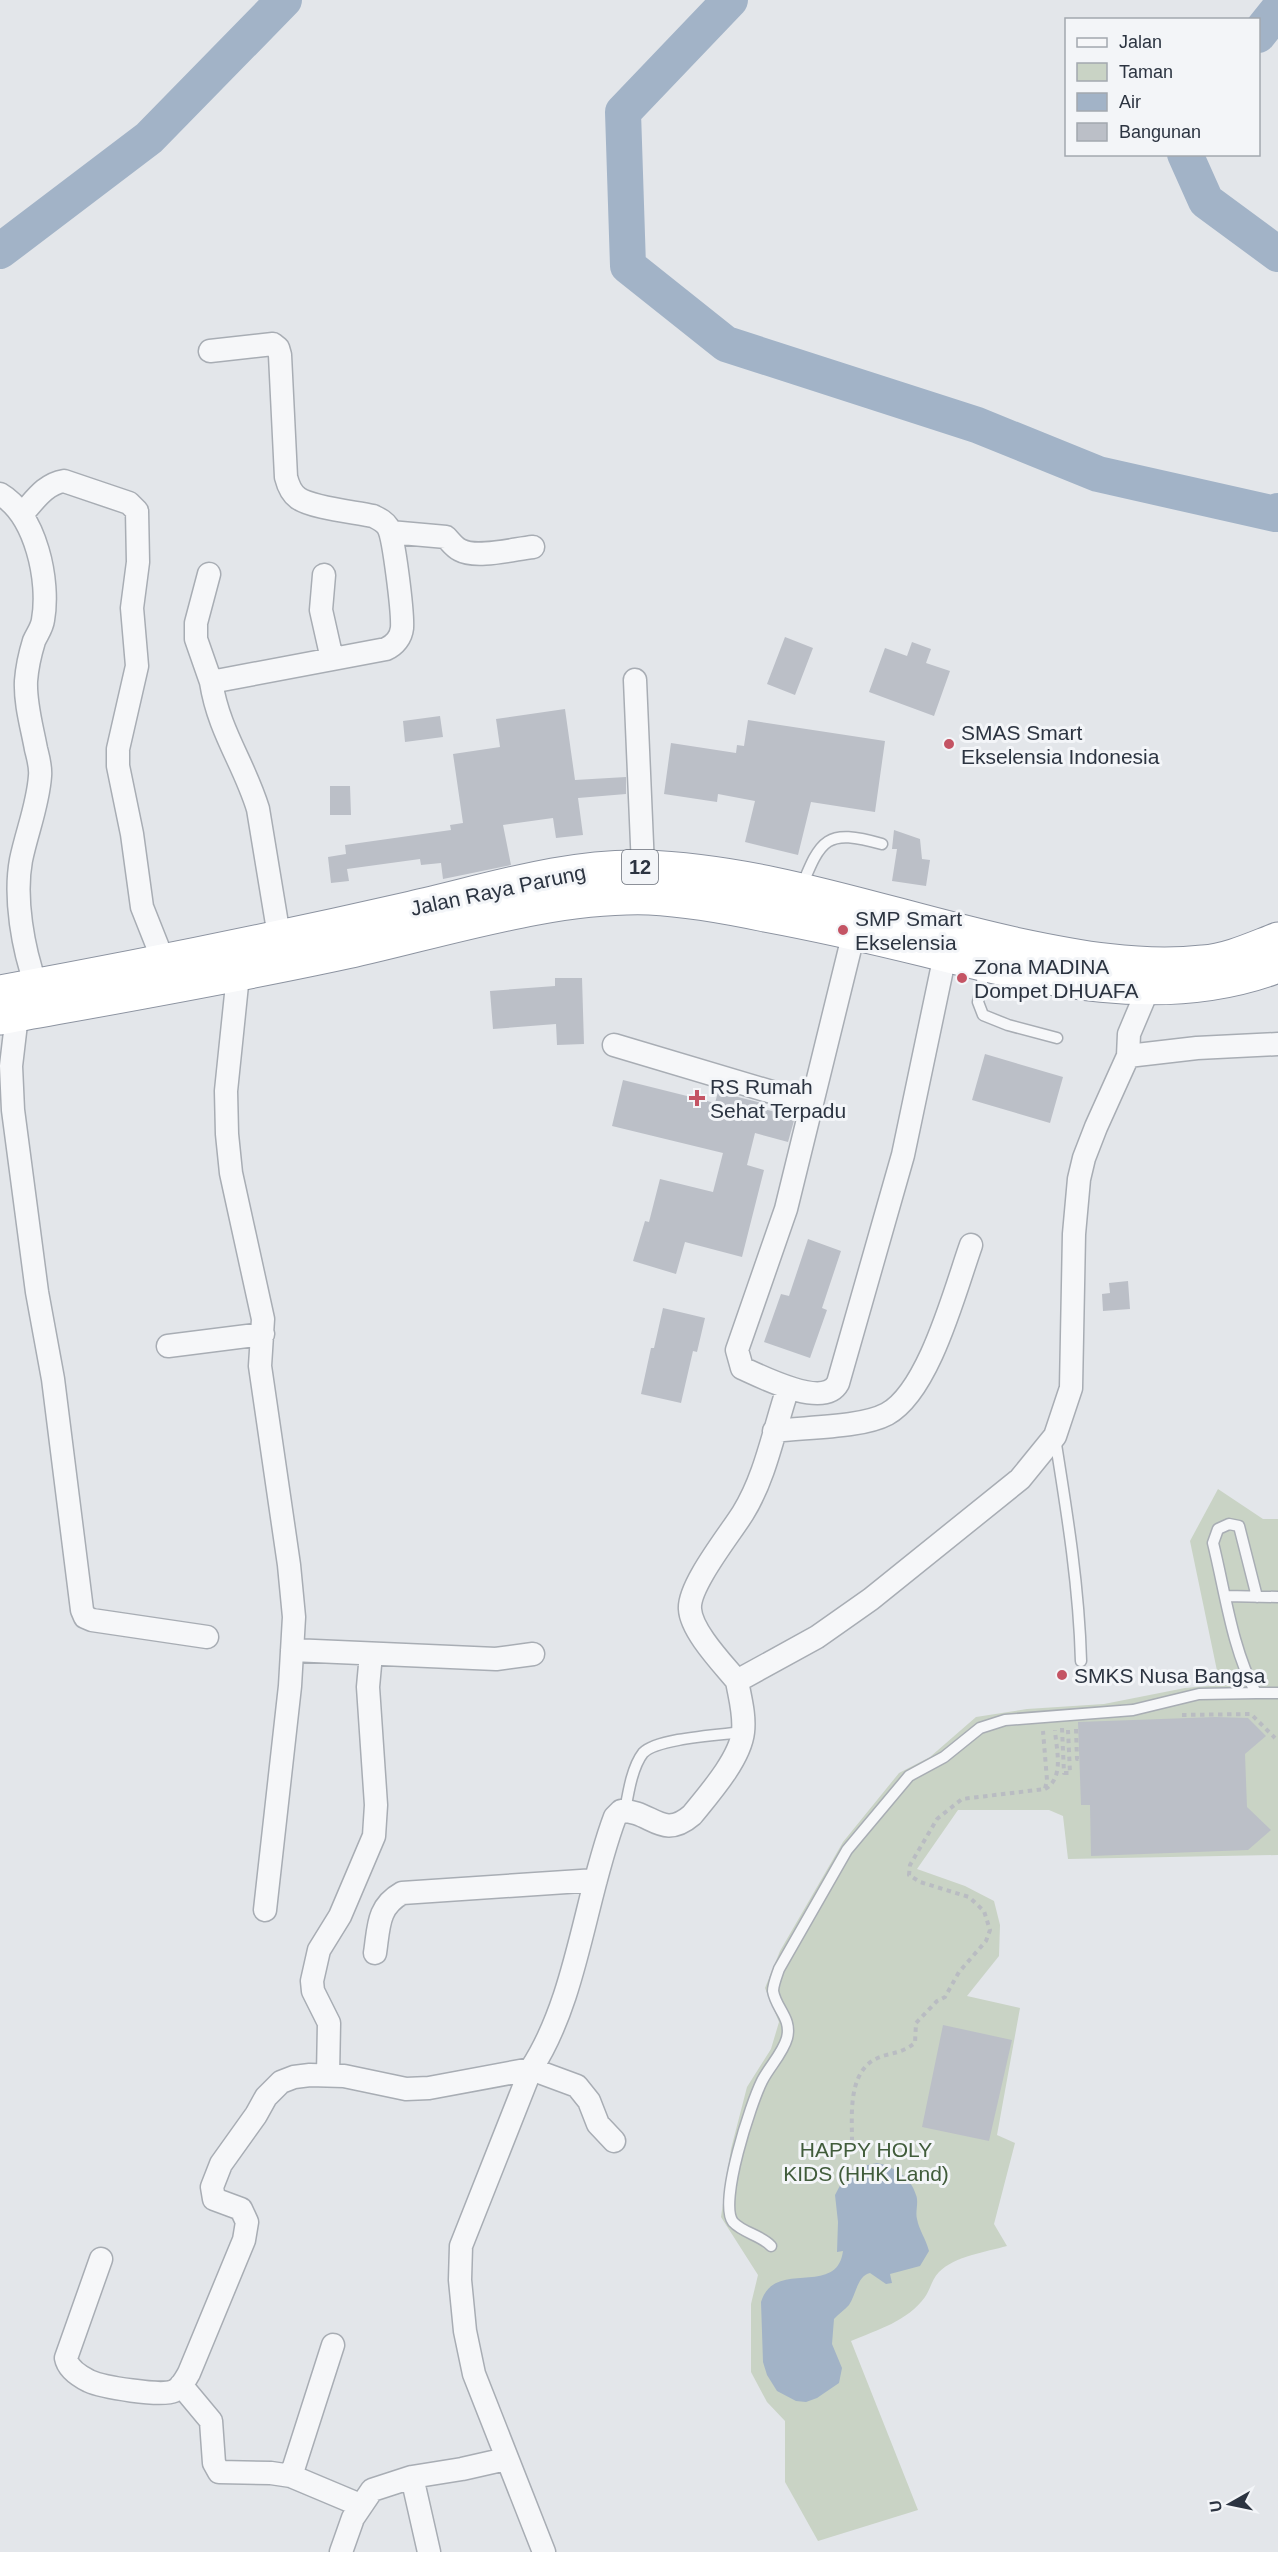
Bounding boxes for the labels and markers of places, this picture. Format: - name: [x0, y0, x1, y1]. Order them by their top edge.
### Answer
- place label: SMAS Smart Ekselensia Indonesia: [961, 721, 1160, 768]
- marker: SMAS Smart Ekselensia Indonesia: [942, 737, 956, 751]
- place label: SMP Smart Ekselensia: [855, 907, 962, 954]
- marker: SMP Smart Ekselensia: [836, 923, 850, 937]
- place label: Zona MADINA Dompet DHUAFA: [974, 955, 1139, 1002]
- marker: Zona MADINA Dompet DHUAFA: [955, 971, 969, 985]
- place label: RS Rumah Sehat Terpadu: [710, 1075, 846, 1122]
- marker: RS Rumah Sehat Terpadu: [688, 1089, 706, 1107]
- place label: SMKS Nusa Bangsa: [1074, 1664, 1266, 1687]
- marker: SMKS Nusa Bangsa: [1055, 1668, 1069, 1682]

